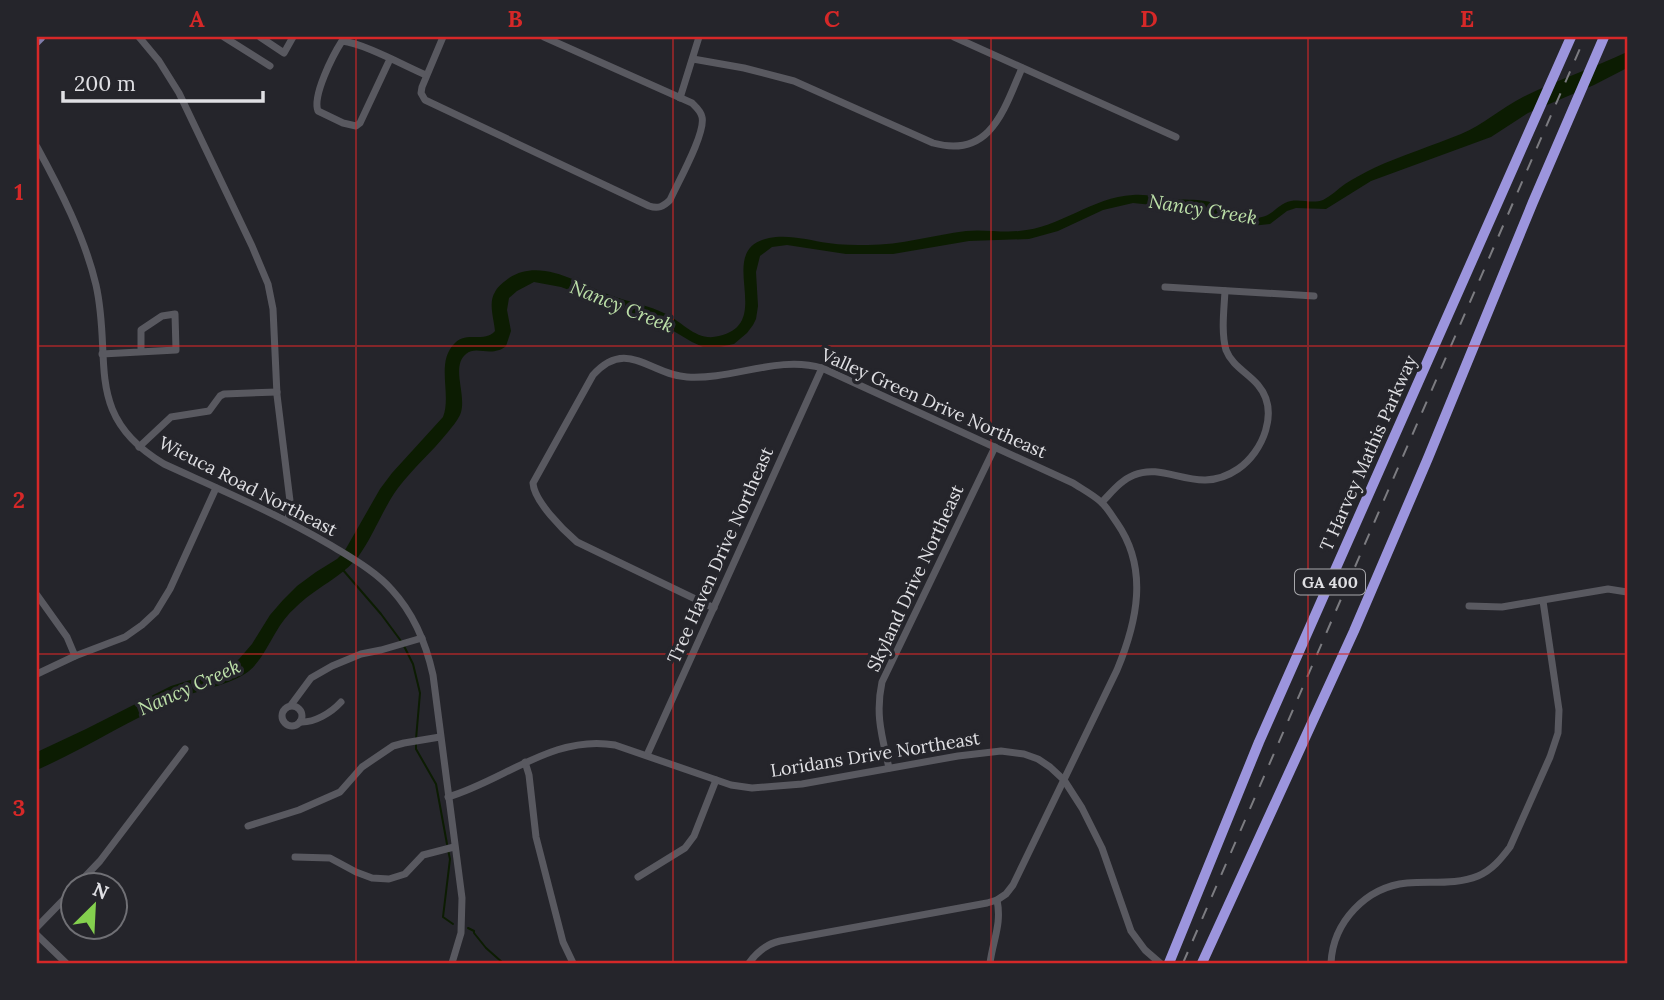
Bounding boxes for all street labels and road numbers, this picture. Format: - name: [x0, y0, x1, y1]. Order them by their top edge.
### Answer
- street label: Valley Green Drive Northeast: [817, 342, 1050, 463]
- street label: T Harvey Mathis Parkway: [1314, 351, 1422, 555]
- street label: Wieuca Road Northeast: [155, 431, 341, 541]
- street label: Tree Haven Drive Northeast: [662, 443, 778, 667]
- street label: Skyland Drive Northeast: [862, 481, 968, 675]
- road number: GA 400: [1295, 569, 1365, 594]
- street label: Loridans Drive Northeast: [769, 726, 981, 782]

